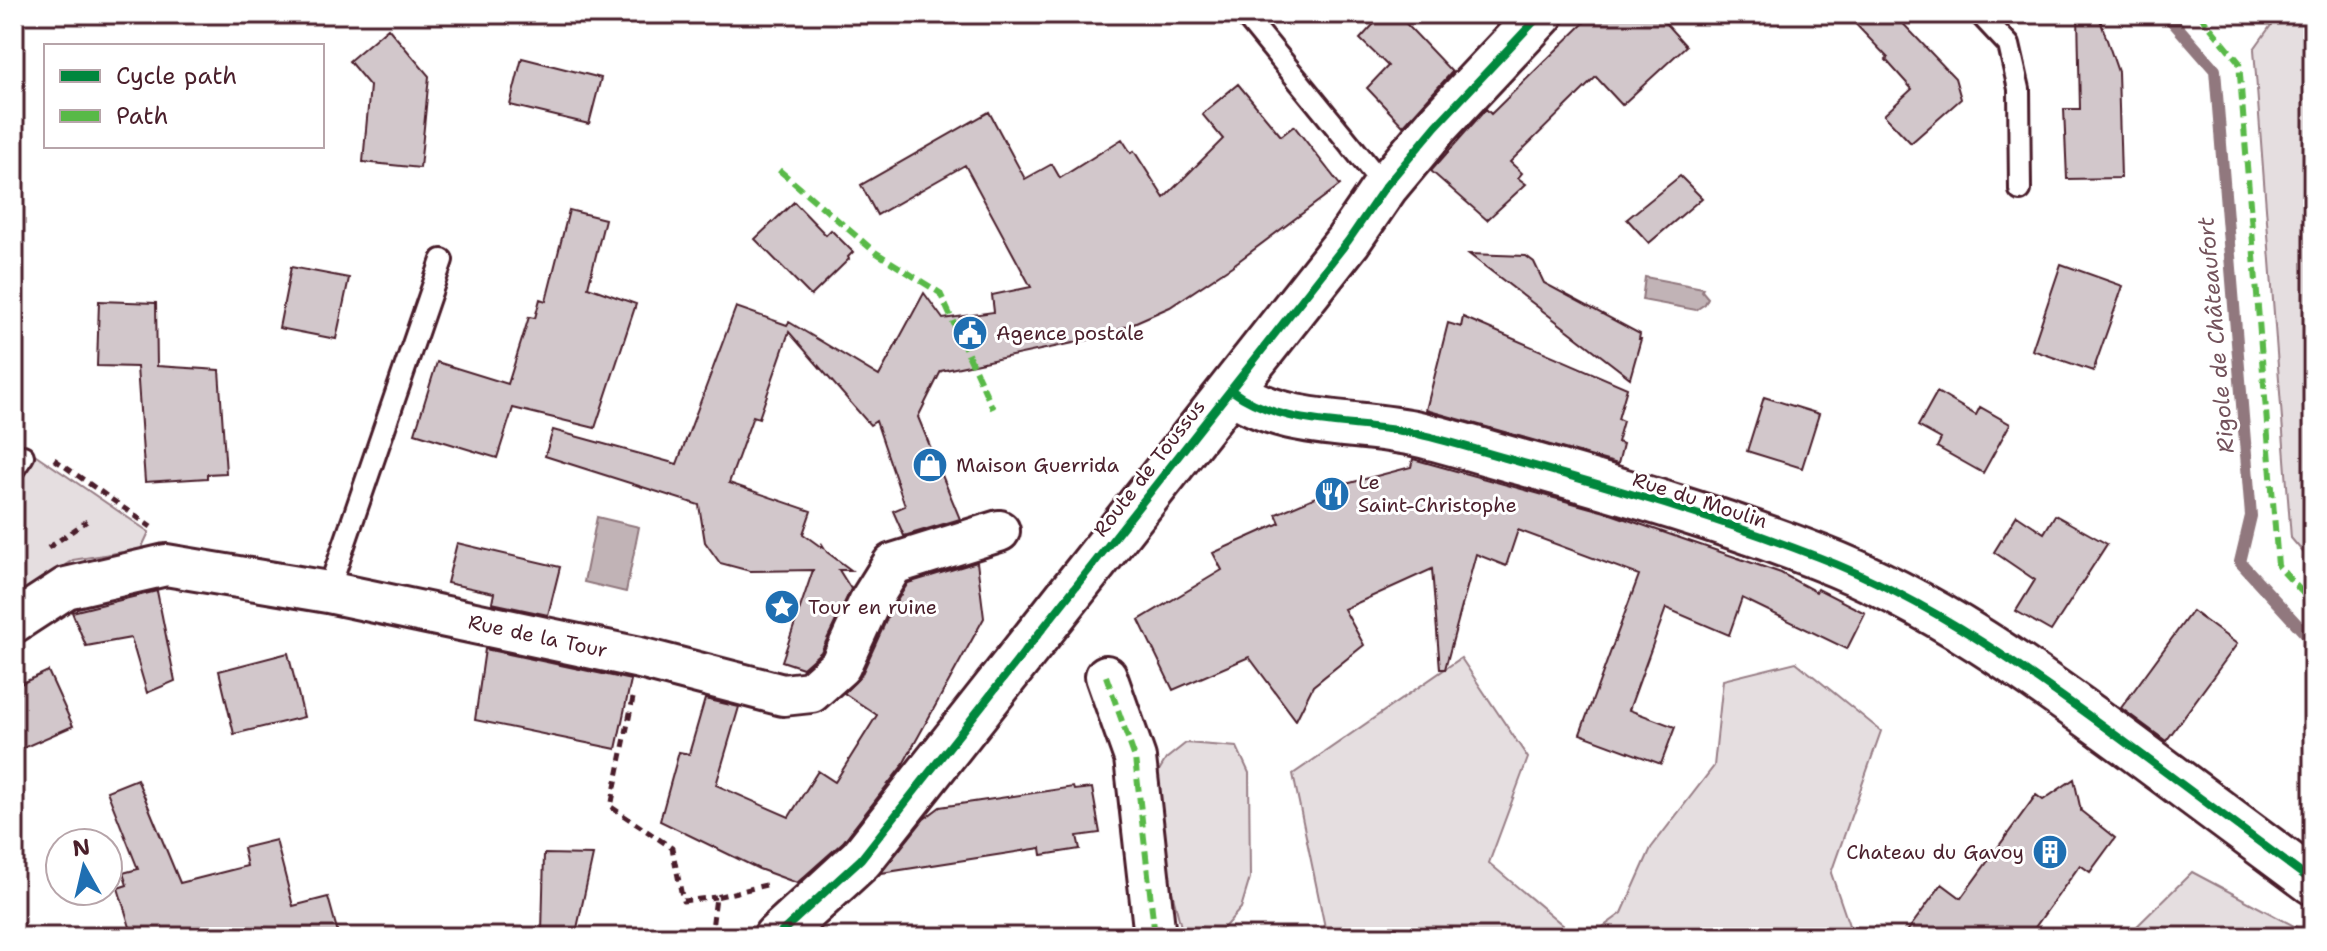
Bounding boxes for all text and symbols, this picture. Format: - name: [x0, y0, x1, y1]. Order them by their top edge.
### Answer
- legend: [44, 44, 324, 148]
- text: Cycle path: [116, 60, 237, 92]
- text: Path: [116, 100, 168, 132]
- water label: Rigole de Châteaufort: [2191, 215, 2241, 454]
- public building icon: Agence postale: [951, 314, 989, 352]
- place label: Agence postale: [996, 320, 1144, 346]
- street label: Route de Toussus: [1087, 394, 1211, 542]
- shop icon: Maison Guerrida: [911, 446, 949, 484]
- place label: Maison Guerrida: [956, 452, 1120, 478]
- street label: Rue du Moulin: [1629, 466, 1771, 534]
- place label: Le Saint-Christophe: [1358, 469, 1517, 518]
- restaurant icon: Le Saint-Christophe: [1313, 475, 1351, 513]
- place icon: Tour en ruine: [763, 588, 801, 626]
- place label: Tour en ruine: [808, 594, 937, 620]
- street label: Rue de la Tour: [466, 609, 610, 663]
- north arrow: [44, 827, 124, 907]
- text: N: [71, 832, 92, 863]
- building icon: Chateau du Gavoy: [2031, 833, 2069, 871]
- place label: Chateau du Gavoy: [1846, 839, 2024, 865]

